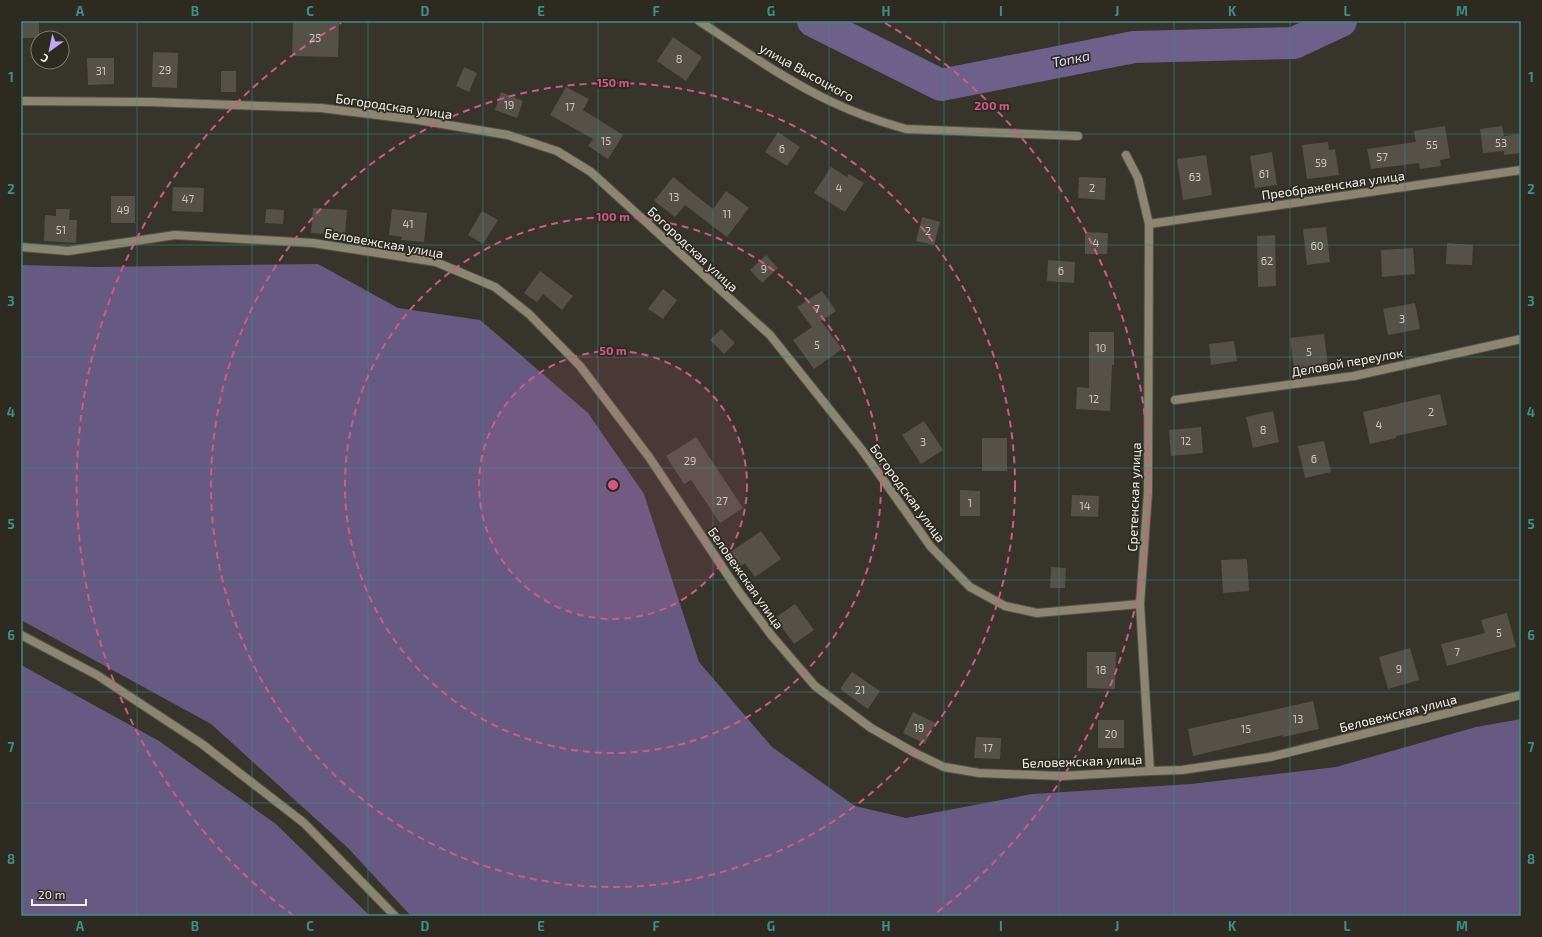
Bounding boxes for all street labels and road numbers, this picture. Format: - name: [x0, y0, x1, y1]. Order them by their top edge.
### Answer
- street label: улица Высоцкого: [757, 39, 857, 105]
- street label: Богородская улица: [335, 90, 453, 122]
- street label: Преображенская улица: [1260, 167, 1406, 203]
- street label: Богородская улица: [644, 203, 742, 295]
- street label: Беловежская улица: [323, 225, 445, 261]
- street label: Деловой переулок: [1290, 344, 1404, 380]
- street label: Богородская улица: [867, 441, 949, 545]
- street label: Сретенская улица: [1124, 442, 1144, 552]
- street label: Беловежская улица: [705, 524, 787, 632]
- street label: Беловежская улица: [1338, 691, 1458, 735]
- street label: Беловежская улица: [1021, 751, 1143, 771]

